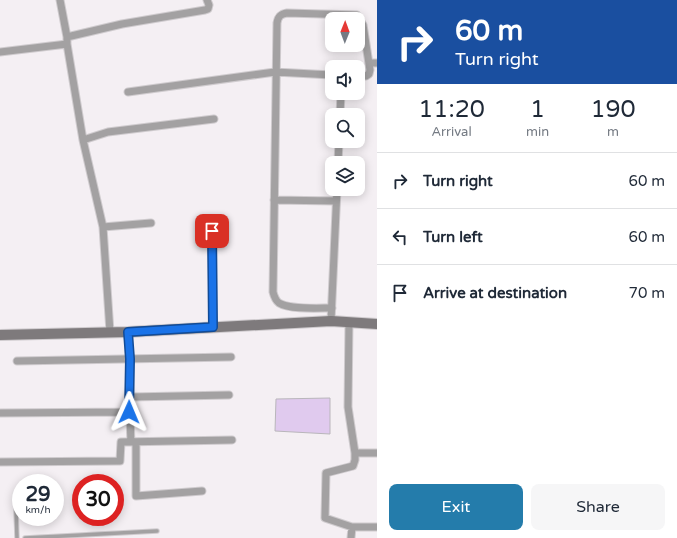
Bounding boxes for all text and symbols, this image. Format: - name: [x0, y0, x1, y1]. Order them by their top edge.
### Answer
- north arrow: [325, 12, 365, 52]
- map controls: [325, 12, 365, 196]
- text: 60 m: [455, 14, 523, 48]
- icon: right: [389, 16, 441, 68]
- text: Turn right: [455, 48, 539, 70]
- button: sound: [325, 60, 365, 100]
- text: 11:20: [418, 95, 485, 124]
- text: 1: [530, 95, 545, 124]
- text: 190: [590, 95, 636, 124]
- button: search: [325, 108, 365, 148]
- text: Arrival: [431, 124, 472, 140]
- text: min: [526, 124, 549, 140]
- text: m: [607, 124, 619, 140]
- button: layers: [325, 156, 365, 196]
- icon: right: [389, 170, 411, 192]
- text: Turn right: [423, 172, 493, 190]
- text: 60 m: [628, 172, 665, 190]
- pin: [195, 214, 229, 248]
- icon: arrive: [201, 220, 223, 242]
- icon: left: [389, 226, 411, 248]
- text: Turn left: [423, 228, 483, 246]
- text: 60 m: [628, 228, 665, 246]
- icon: arrive: [389, 282, 411, 304]
- text: Arrive at destination: [423, 284, 567, 302]
- text: 70 m: [628, 284, 665, 302]
- position arrow: [108, 391, 150, 433]
- speed limit sign: 30: [72, 474, 124, 526]
- text: 29: [25, 483, 51, 507]
- button: Exit: [389, 484, 523, 530]
- button: Share: [531, 484, 665, 530]
- text: km/h: [25, 504, 51, 516]

